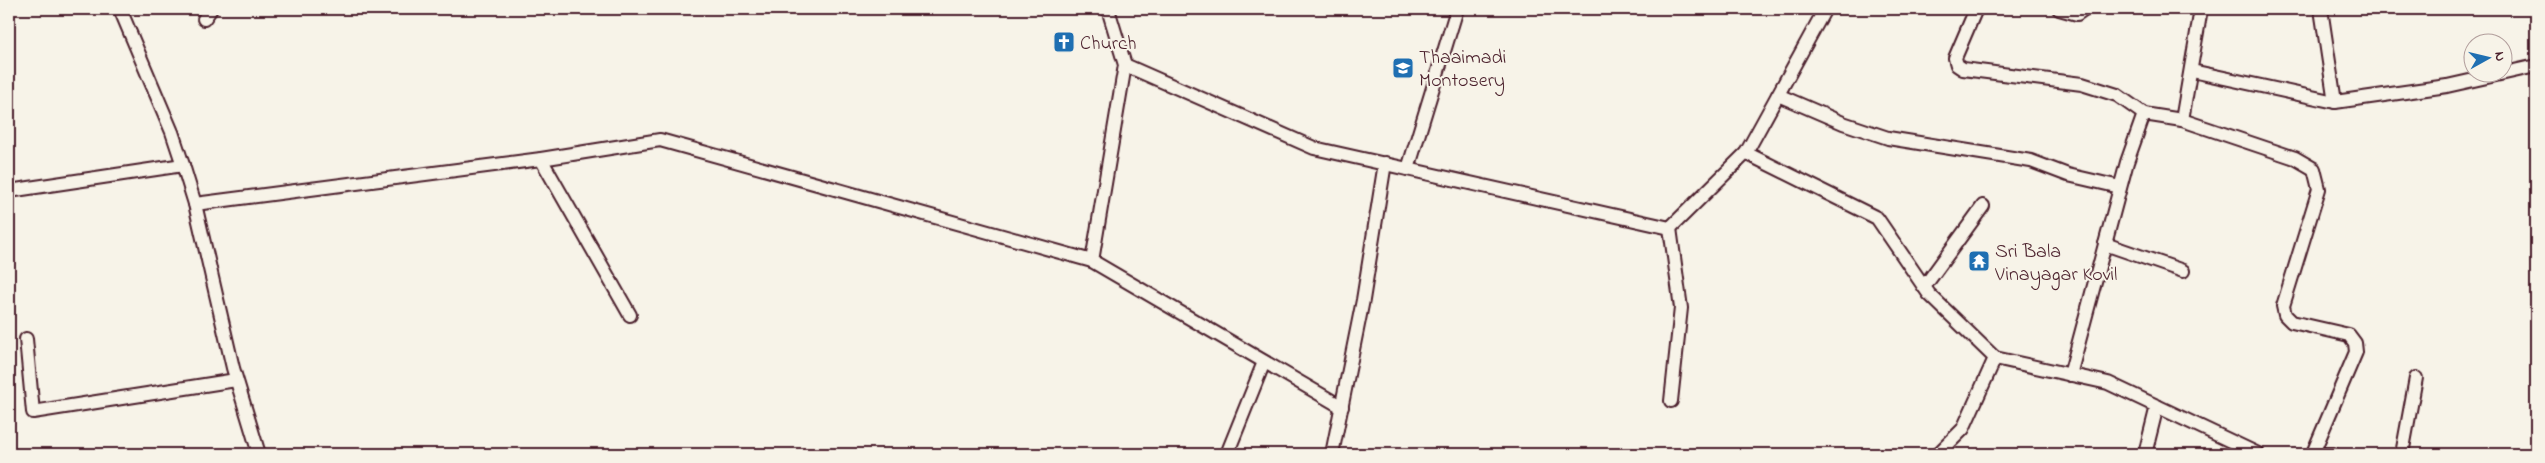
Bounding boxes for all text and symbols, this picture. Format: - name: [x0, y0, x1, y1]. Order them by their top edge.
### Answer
- church icon: Church: [1052, 30, 1076, 54]
- place label: Church: [1080, 30, 1136, 59]
- north arrow: [2462, 32, 2512, 82]
- place label: Thaaimadi Montosery: [1419, 44, 1506, 96]
- text: N: [2488, 50, 2510, 63]
- school or university icon: Thaaimadi Montosery: [1391, 56, 1415, 80]
- place label: Sri Bala Vinayagar Kovil: [1994, 238, 2117, 291]
- temple icon: Sri Bala Vinayagar Kovil: [1967, 249, 1991, 273]

